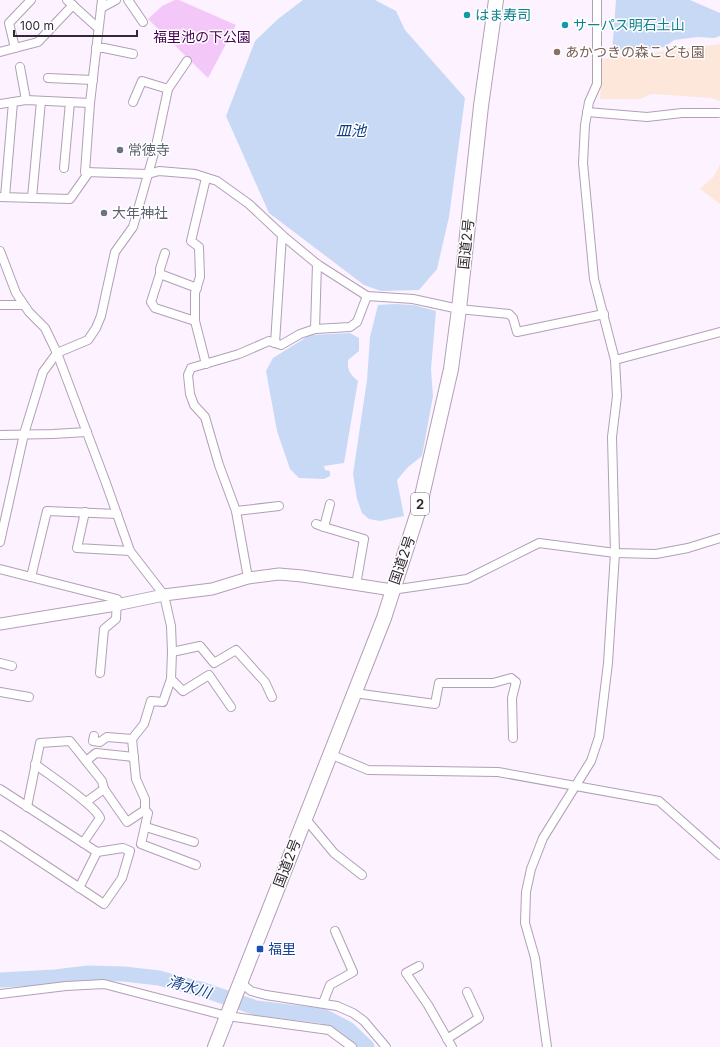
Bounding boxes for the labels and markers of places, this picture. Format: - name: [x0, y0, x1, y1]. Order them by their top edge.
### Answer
- place label: はま寿司: [475, 6, 531, 23]
- marker: はま寿司: [462, 10, 472, 20]
- place label: サーパス明石土山: [573, 16, 685, 33]
- marker: サーパス明石土山: [560, 20, 570, 30]
- place label: あかつきの森こども園: [565, 43, 705, 60]
- marker: あかつきの森こども園: [552, 47, 562, 57]
- place label: 常徳寺: [128, 141, 170, 158]
- marker: 常徳寺: [115, 145, 125, 155]
- place label: 大年神社: [112, 204, 168, 221]
- marker: 大年神社: [99, 208, 109, 218]
- place label: 福里: [268, 940, 296, 957]
- marker: 福里: [255, 944, 265, 954]

